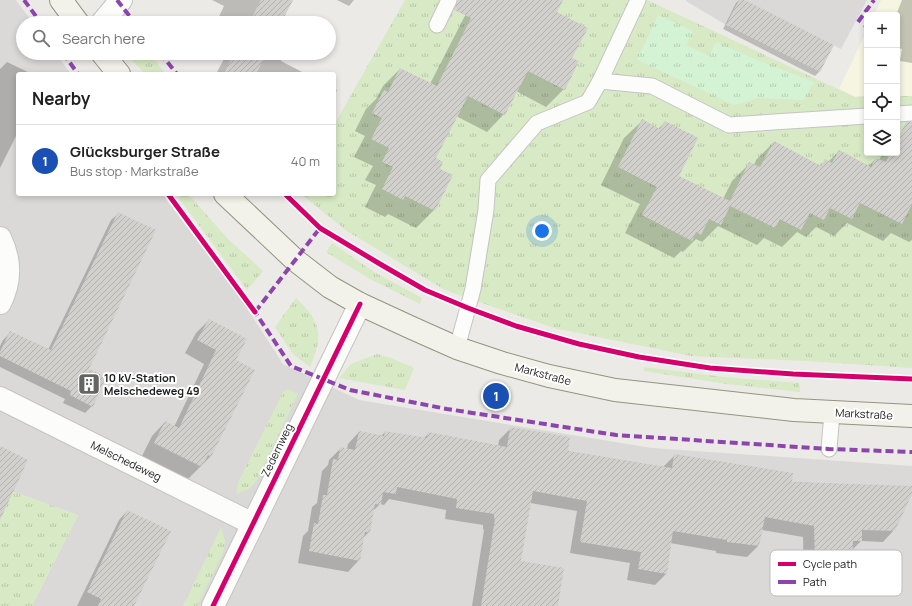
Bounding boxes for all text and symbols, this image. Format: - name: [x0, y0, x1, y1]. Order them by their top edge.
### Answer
- map controls: [864, 12, 900, 156]
- button: +: [864, 12, 900, 48]
- search box: [16, 16, 336, 60]
- icon: search: [30, 27, 52, 49]
- text: Search here: [62, 28, 145, 49]
- button: −: [864, 48, 900, 84]
- button: locate: [864, 84, 900, 120]
- text: Nearby: [32, 87, 90, 110]
- button: layers: [864, 120, 900, 156]
- text: Glücksburger Straße: [70, 141, 220, 162]
- text: 1: [42, 152, 48, 170]
- text: 40 m: [291, 152, 320, 170]
- text: Bus stop · Markstraße: [70, 162, 199, 180]
- your location: [532, 221, 552, 241]
- street label: Markstraße: [513, 359, 573, 388]
- place label: 10 kV-Station Melschedeweg 49: [104, 370, 200, 398]
- building icon: 10 kV-Station Melschedeweg 49: [76, 371, 102, 397]
- pin: 1: [483, 381, 509, 411]
- street label: Markstraße: [835, 405, 894, 423]
- street label: Zedernweg: [257, 421, 296, 479]
- street label: Melschedeweg: [88, 437, 164, 484]
- legend: [770, 550, 902, 596]
- text: Cycle path: [803, 556, 857, 571]
- text: Path: [803, 574, 826, 589]

